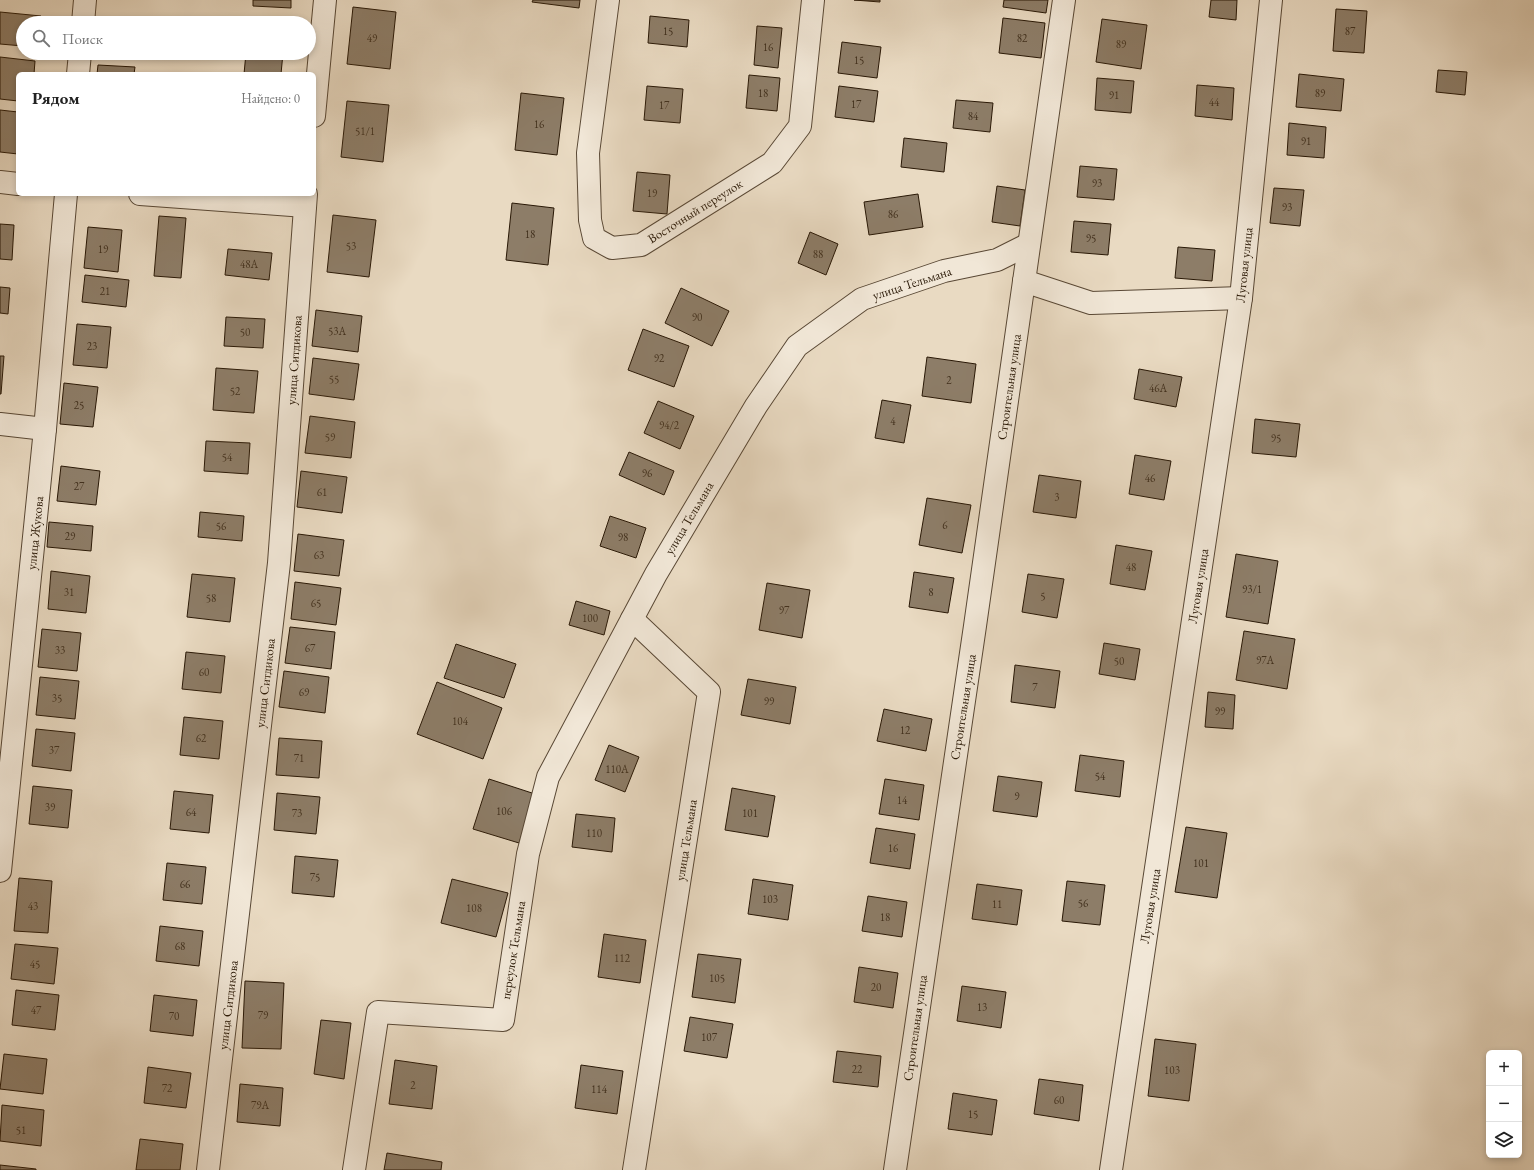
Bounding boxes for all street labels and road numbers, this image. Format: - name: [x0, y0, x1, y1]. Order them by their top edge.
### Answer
- street label: Восточный переулок: [644, 175, 746, 247]
- street label: Луговая улица: [1232, 226, 1256, 303]
- street label: улица Тельмана: [870, 262, 954, 304]
- street label: улица Ситдикова: [282, 314, 306, 405]
- street label: Строительная улица: [993, 332, 1025, 441]
- street label: улица Тельмана: [661, 478, 718, 558]
- street label: улица Жукова: [23, 495, 47, 571]
- street label: Луговая улица: [1184, 547, 1212, 625]
- street label: улица Ситдикова: [251, 637, 279, 729]
- street label: Строительная улица: [946, 652, 980, 761]
- street label: улица Тельмана: [671, 797, 701, 882]
- street label: Луговая улица: [1136, 867, 1164, 945]
- street label: переулок Тельмана: [497, 899, 529, 1000]
- street label: улица Ситдикова: [214, 959, 242, 1051]
- street label: Строительная улица: [899, 973, 931, 1082]

